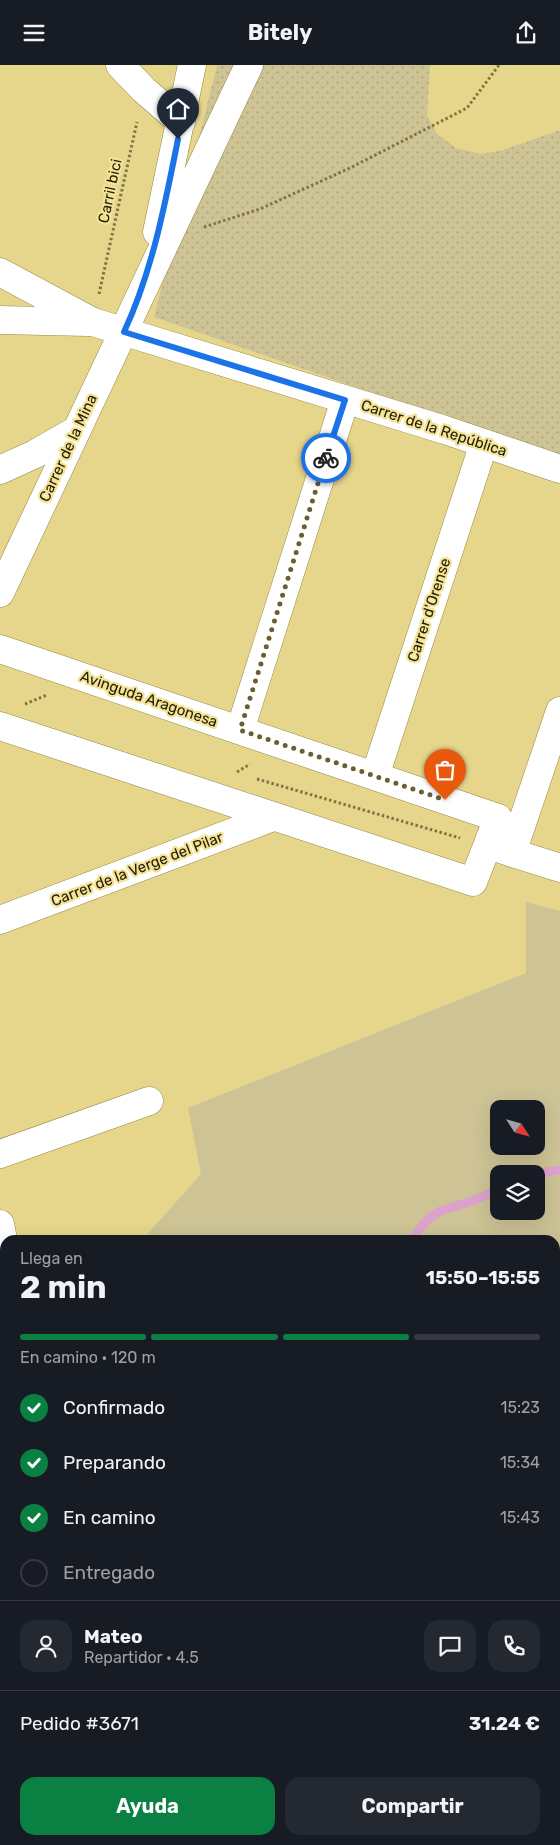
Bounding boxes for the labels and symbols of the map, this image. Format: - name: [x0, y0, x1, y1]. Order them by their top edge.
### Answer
- pin: [157, 88, 199, 139]
- street label: Carril bici: [94, 157, 126, 225]
- street label: Carrer de la Mina: [35, 391, 101, 505]
- street label: Carrer de la República: [359, 396, 509, 460]
- courier: [301, 433, 351, 483]
- street label: Carrer d'Orense: [404, 556, 454, 664]
- street label: Avinguda Aragonesa: [78, 667, 220, 731]
- pin: [424, 749, 466, 800]
- street label: Carrer de la Verge del Pilar: [48, 828, 226, 910]
- north arrow: [490, 1100, 545, 1155]

